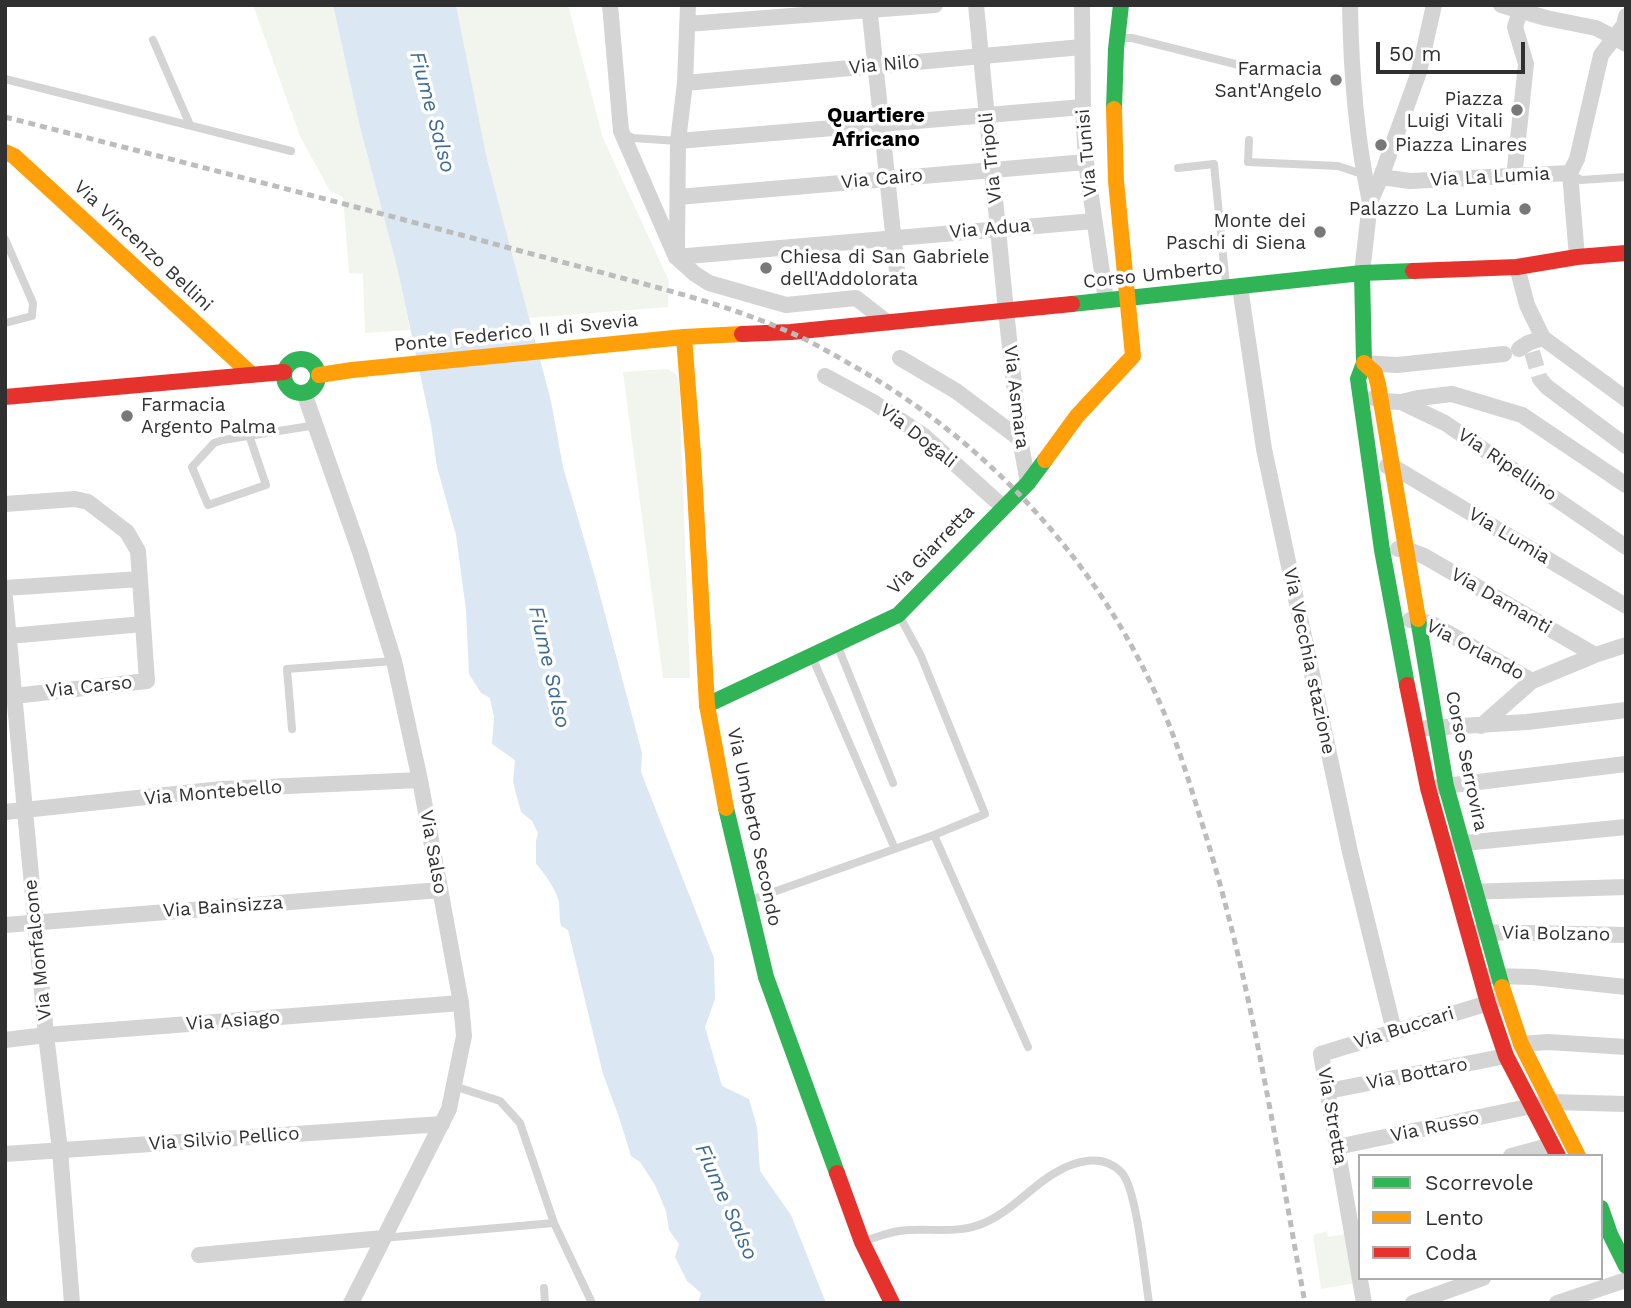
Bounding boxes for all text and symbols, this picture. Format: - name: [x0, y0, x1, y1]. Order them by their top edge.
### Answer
- scale bar: [1379, 28, 1528, 72]
- text: 50 m: [1389, 41, 1441, 66]
- water label: Fiume Salso: [404, 49, 460, 175]
- street label: Via Nilo: [848, 51, 920, 79]
- place label: Farmacia Sant'Angelo: [1215, 58, 1322, 102]
- marker: Farmacia Sant'Angelo: [1328, 72, 1344, 88]
- place label: Piazza Luigi Vitali: [1406, 88, 1503, 132]
- marker: Piazza Luigi Vitali: [1509, 102, 1525, 118]
- district label: Quartiere Africano: [827, 103, 925, 153]
- street label: Via Tunisi: [1072, 108, 1102, 198]
- street label: Via Tripoli: [975, 111, 1007, 205]
- place label: Piazza Linares: [1395, 134, 1527, 156]
- marker: Piazza Linares: [1373, 137, 1389, 153]
- street label: Via La Lumia: [1429, 162, 1551, 192]
- street label: Via Cairo: [840, 164, 924, 194]
- street label: Via Vincenzo Bellini: [69, 176, 217, 316]
- place label: Palazzo La Lumia: [1349, 198, 1511, 220]
- marker: Palazzo La Lumia: [1517, 201, 1533, 217]
- place label: Monte dei Paschi di Siena: [1166, 210, 1306, 254]
- street label: Via Adua: [948, 214, 1032, 244]
- marker: Monte dei Paschi di Siena: [1312, 224, 1328, 240]
- place label: Chiesa di San Gabriele dell'Addolorata: [780, 246, 989, 290]
- street label: Corso Umberto: [1082, 256, 1224, 294]
- marker: Chiesa di San Gabriele dell'Addolorata: [758, 260, 774, 276]
- street label: Ponte Federico II di Svevia: [393, 309, 639, 357]
- street label: Via Asmara: [998, 344, 1034, 450]
- place label: Farmacia Argento Palma: [141, 394, 276, 438]
- street label: Via Dogali: [875, 399, 961, 473]
- marker: Farmacia Argento Palma: [119, 408, 135, 424]
- street label: Via Ripellino: [1453, 423, 1561, 507]
- street label: Via Giarretta: [883, 501, 979, 599]
- street label: Via Lumia: [1464, 503, 1554, 569]
- street label: Via Damanti: [1447, 563, 1555, 639]
- street label: Via Vecchia stazione: [1278, 566, 1340, 756]
- water label: Fiume Salso: [523, 603, 575, 731]
- street label: Via Orlando: [1422, 615, 1528, 685]
- street label: Via Carso: [44, 671, 134, 703]
- street label: Corso Serrovira: [1440, 689, 1492, 833]
- street label: Via Umberto Secondo: [722, 726, 786, 928]
- street label: Via Montebello: [143, 776, 283, 810]
- street label: Via Salso: [414, 808, 452, 896]
- street label: Via Monfalcone: [19, 878, 57, 1022]
- street label: Via Bainsizza: [162, 891, 284, 923]
- street label: Via Bolzano: [1502, 922, 1610, 946]
- street label: Via Buccari: [1351, 1002, 1457, 1054]
- street label: Via Asiago: [185, 1006, 281, 1036]
- street label: Via Bottaro: [1364, 1053, 1470, 1095]
- street label: Via Stretta: [1312, 1066, 1352, 1166]
- street label: Via Russo: [1389, 1106, 1481, 1148]
- street label: Via Silvio Pellico: [148, 1122, 300, 1156]
- water label: Fiume Salso: [689, 1140, 763, 1264]
- legend: [1358, 1154, 1603, 1280]
- text: Scorrevole: [1425, 1170, 1534, 1195]
- text: Lento: [1425, 1205, 1484, 1230]
- text: Coda: [1425, 1240, 1477, 1265]

